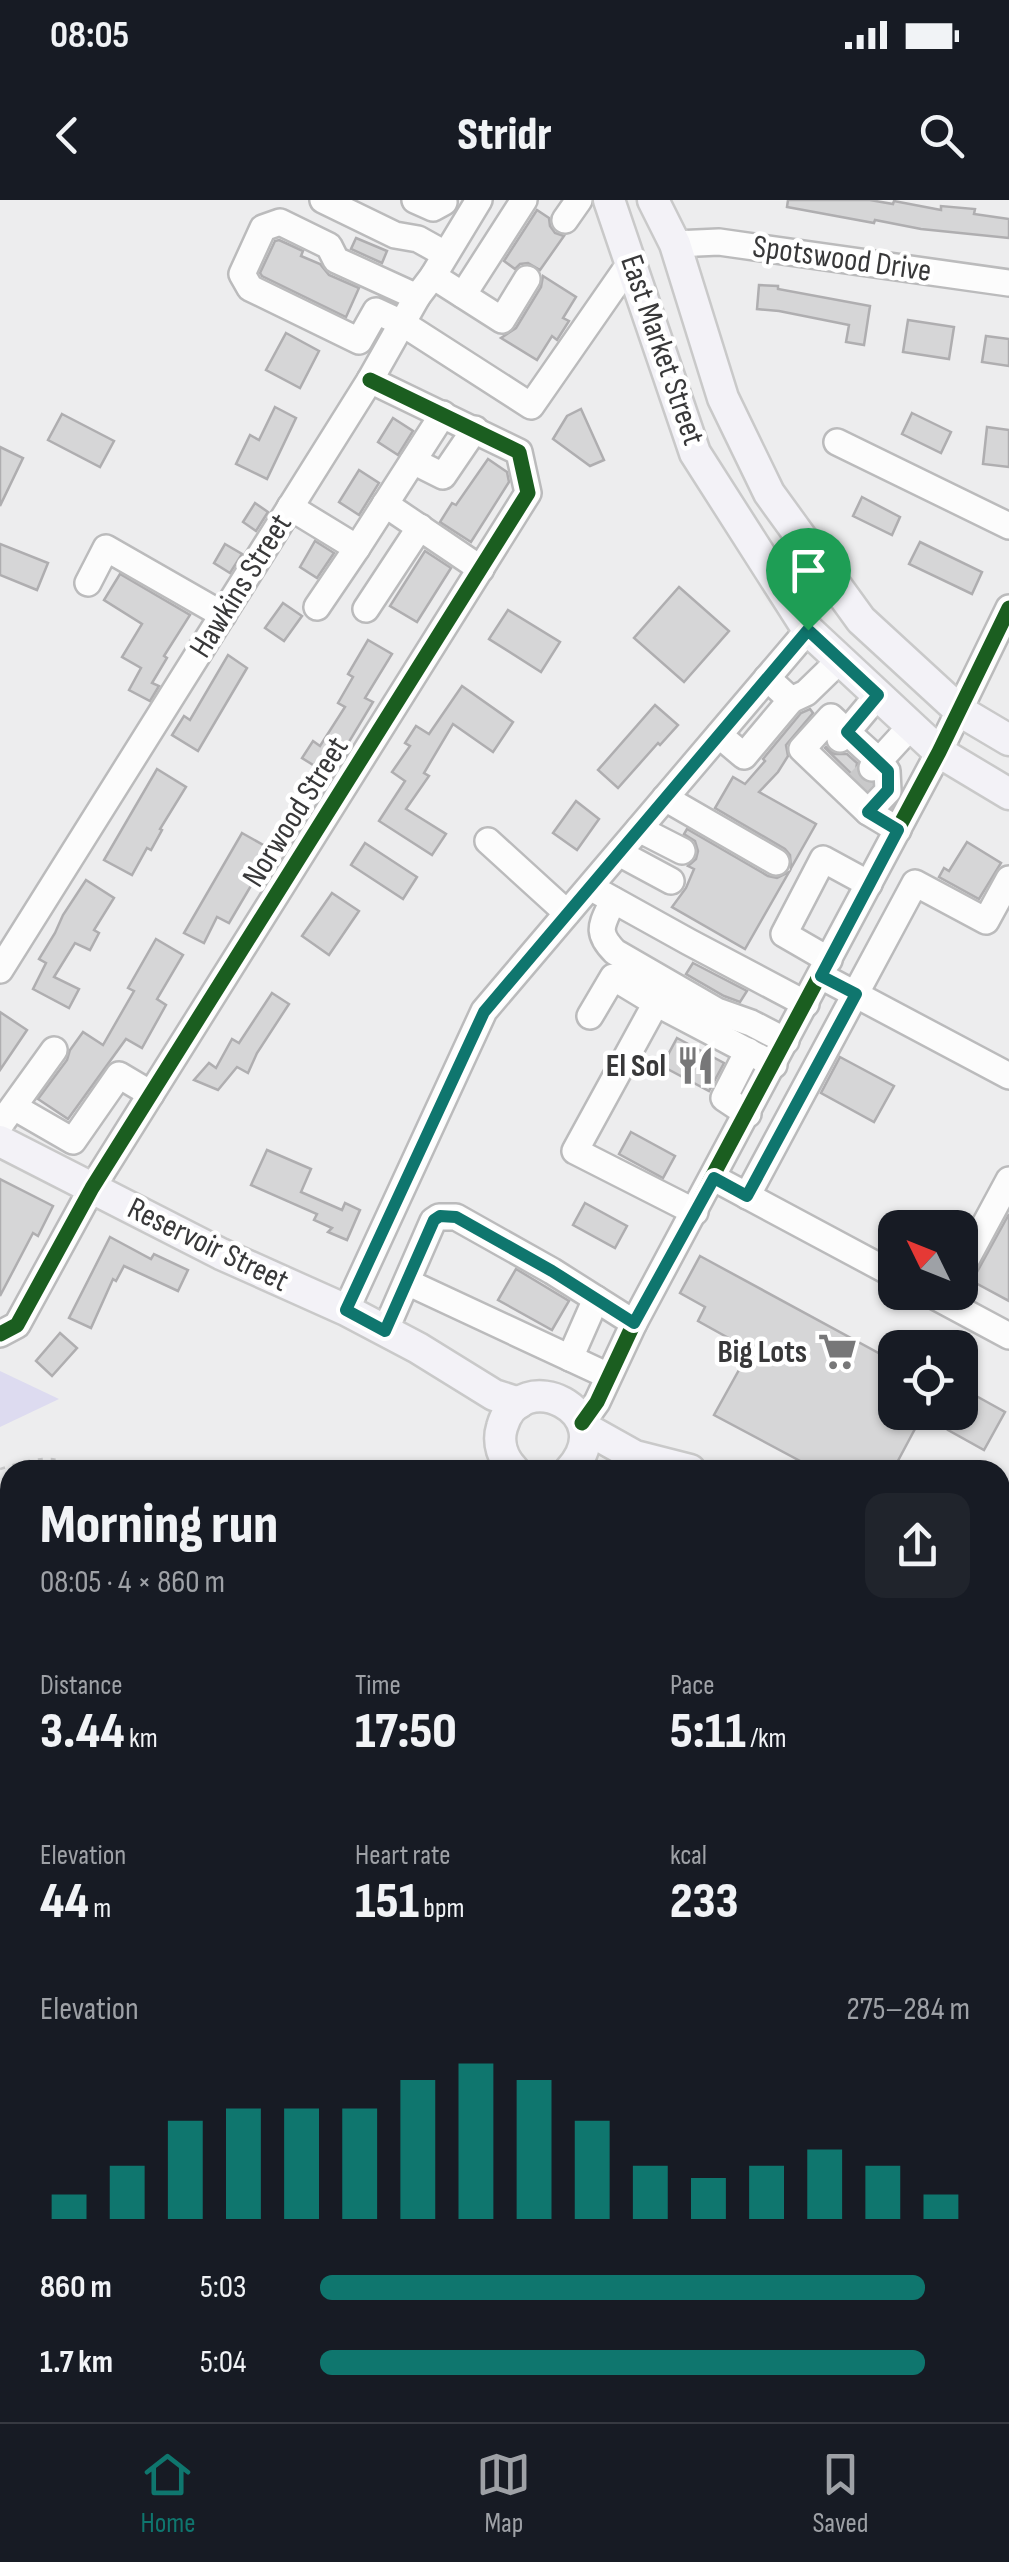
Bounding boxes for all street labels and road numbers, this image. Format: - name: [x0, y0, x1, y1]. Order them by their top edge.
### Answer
- street label: Spotswood Drive: [750, 227, 934, 291]
- street label: East Market Street: [611, 250, 713, 450]
- street label: Hawkins Street: [181, 507, 301, 665]
- street label: Norwood Street: [235, 730, 357, 894]
- street label: Reservoir Street: [121, 1189, 295, 1301]

